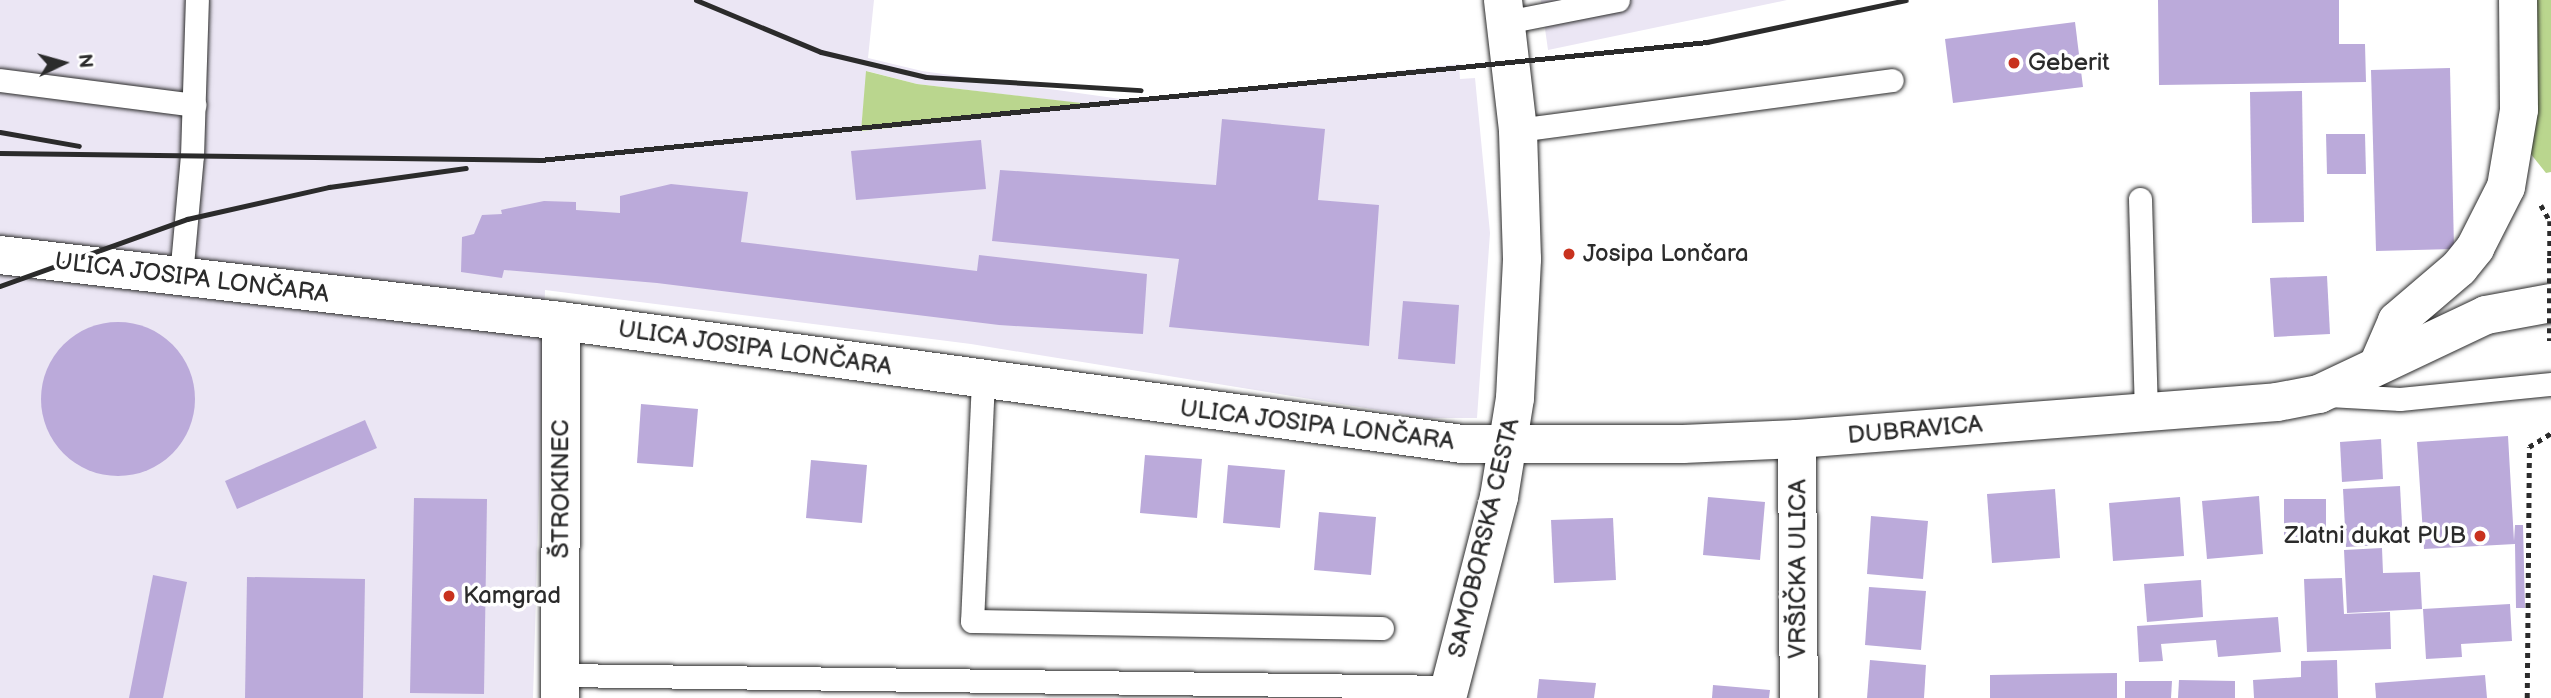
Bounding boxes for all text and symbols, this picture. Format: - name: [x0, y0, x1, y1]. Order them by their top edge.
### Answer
- north arrow: [28, 28, 98, 98]
- place label: Geberit: [2028, 49, 2110, 77]
- text: N: [72, 53, 96, 69]
- marker: Geberit: [2006, 55, 2022, 71]
- place label: Josipa Lončara: [1583, 240, 1749, 268]
- marker: Josipa Lončara: [1561, 246, 1577, 262]
- street label: ULICA JOSIPA LONČARA: [53, 247, 331, 309]
- street label: ULICA JOSIPA LONČARA: [616, 314, 894, 382]
- street label: ULICA JOSIPA LONČARA: [1178, 394, 1456, 456]
- street label: DUBRAVICA: [1846, 410, 1984, 450]
- street label: SAMOBORSKA CESTA: [1442, 416, 1526, 660]
- street label: ŠTROKINEC: [547, 420, 575, 558]
- street label: VRŠIČKA ULICA: [1784, 479, 1812, 659]
- place label: Zlatni dukat PUB: [2285, 522, 2466, 550]
- marker: Zlatni dukat PUB: [2472, 528, 2488, 544]
- place label: Kamgrad: [463, 582, 561, 610]
- marker: Kamgrad: [441, 588, 457, 604]

